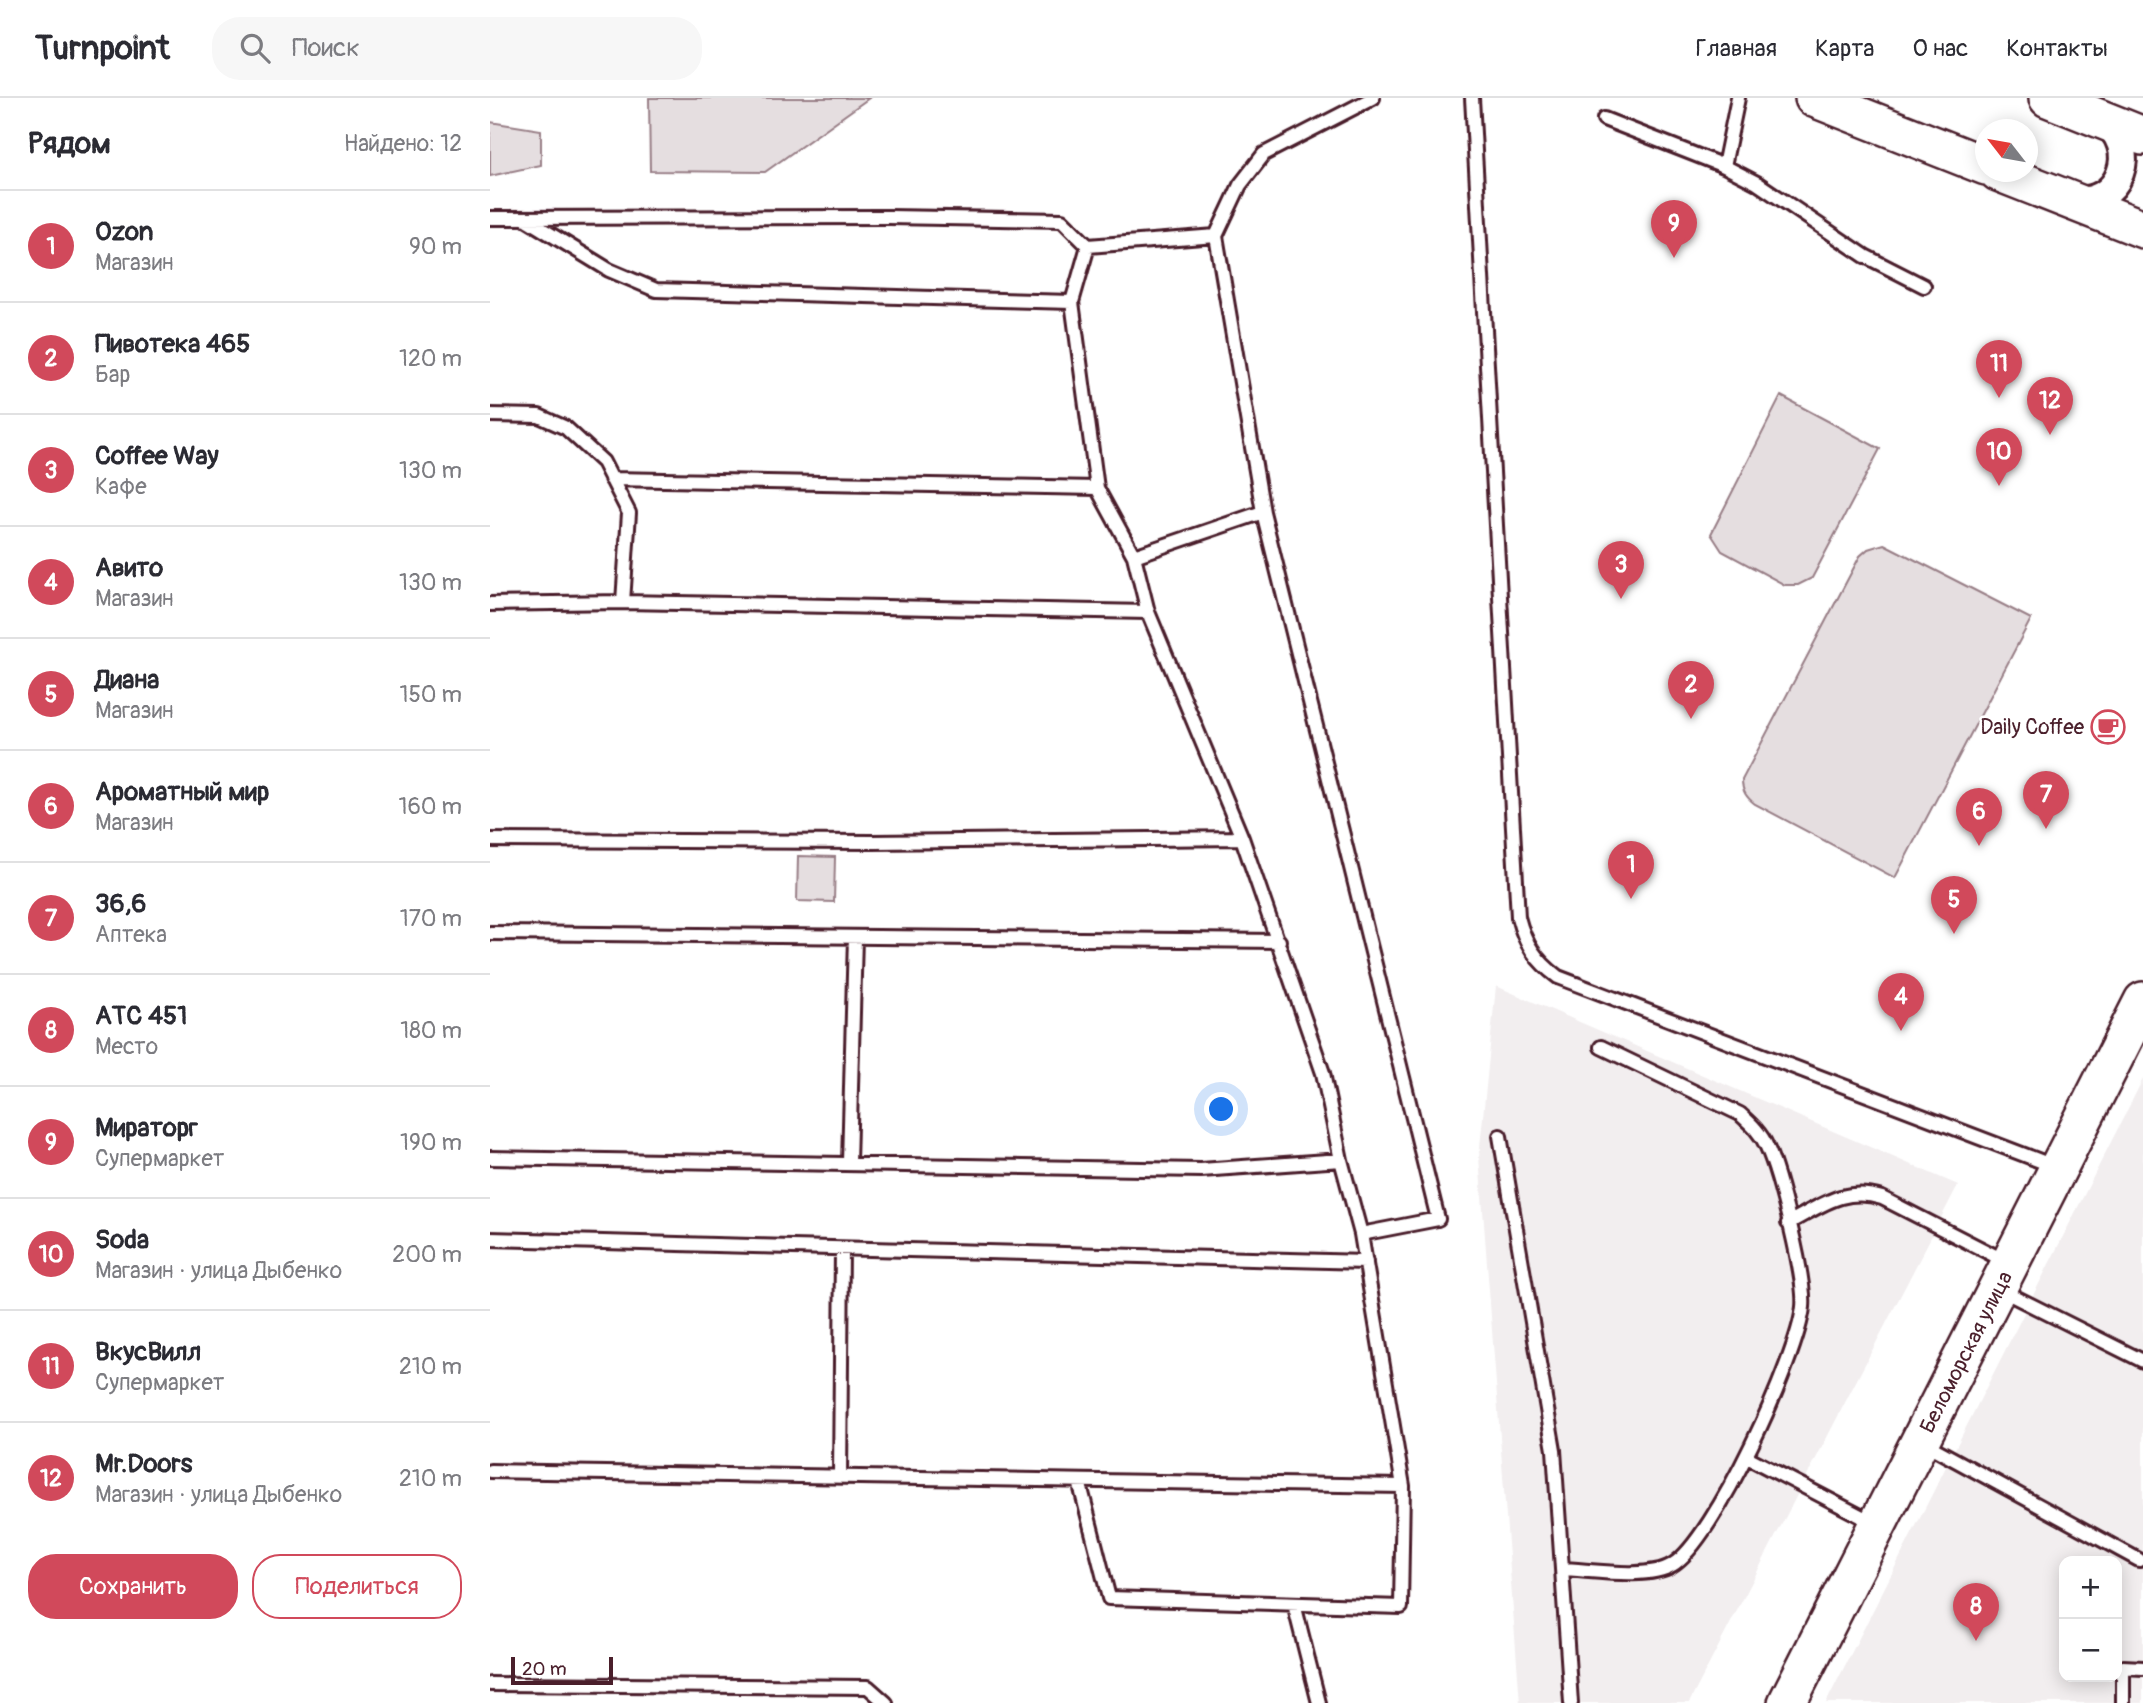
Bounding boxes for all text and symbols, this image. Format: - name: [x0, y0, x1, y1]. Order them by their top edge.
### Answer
- search box: [212, 17, 702, 80]
- text: Turnpoint: [35, 28, 170, 69]
- icon: search: [236, 29, 274, 67]
- text: Поиск: [292, 32, 360, 64]
- text: Главная: [1696, 34, 1777, 63]
- text: Карта: [1815, 34, 1875, 63]
- text: О нас: [1913, 34, 1968, 63]
- text: Контакты: [2006, 34, 2108, 63]
- north arrow: [1975, 119, 2038, 182]
- text: Рядом: [28, 125, 111, 162]
- text: Найдено: 12: [344, 129, 462, 158]
- pin: 9: [1651, 200, 1697, 258]
- text: Ozon: [95, 216, 153, 248]
- text: 1: [47, 232, 56, 261]
- text: 90 m: [409, 232, 462, 261]
- text: Магазин: [95, 248, 174, 277]
- text: Пивотека 465: [95, 328, 250, 360]
- pin: 11: [1976, 340, 2022, 398]
- text: 2: [45, 344, 57, 373]
- text: 120 m: [399, 344, 462, 373]
- text: Бар: [95, 360, 130, 389]
- pin: 12: [2027, 377, 2073, 435]
- pin: 10: [1976, 428, 2022, 486]
- text: Coffee Way: [95, 440, 219, 472]
- text: 3: [45, 456, 57, 485]
- text: 130 m: [399, 456, 462, 485]
- text: Кафе: [95, 472, 147, 501]
- pin: 3: [1598, 541, 1644, 599]
- text: Авито: [95, 552, 163, 584]
- text: 4: [44, 568, 58, 597]
- text: 130 m: [399, 568, 462, 597]
- text: Магазин: [95, 584, 174, 613]
- pin: 2: [1668, 661, 1714, 719]
- text: Диана: [95, 664, 159, 696]
- text: 5: [45, 680, 57, 709]
- text: 150 m: [399, 680, 462, 709]
- text: Магазин: [95, 696, 174, 725]
- cafe icon: Daily Coffee: [2089, 708, 2127, 746]
- place label: Daily Coffee: [1980, 714, 2085, 741]
- pin: 7: [2023, 771, 2069, 829]
- text: Ароматный мир: [95, 776, 269, 808]
- pin: 6: [1956, 788, 2002, 846]
- text: 6: [44, 792, 58, 821]
- text: 160 m: [398, 792, 462, 821]
- text: Магазин: [95, 808, 174, 837]
- pin: 1: [1608, 841, 1654, 899]
- pin: 5: [1931, 876, 1977, 934]
- text: 36,6: [95, 888, 146, 920]
- text: 7: [45, 904, 57, 933]
- text: 170 m: [400, 904, 462, 933]
- text: Аптека: [95, 920, 167, 949]
- pin: 4: [1878, 973, 1924, 1031]
- text: АТС 451: [95, 1000, 187, 1032]
- text: 8: [45, 1016, 57, 1045]
- text: 180 m: [400, 1016, 462, 1045]
- text: Место: [95, 1032, 158, 1061]
- your location: [1204, 1092, 1238, 1126]
- text: Мираторг: [95, 1112, 198, 1144]
- text: 9: [45, 1128, 57, 1157]
- text: 190 m: [400, 1128, 462, 1157]
- text: Супермаркет: [95, 1144, 224, 1173]
- text: Soda: [95, 1224, 149, 1256]
- text: 10: [39, 1240, 63, 1269]
- text: 200 m: [392, 1240, 462, 1269]
- text: Магазин · улица Дыбенко: [95, 1256, 342, 1285]
- street label: Беломорская улица: [1914, 1267, 2019, 1438]
- text: ВкусВилл: [95, 1336, 201, 1368]
- text: 11: [42, 1352, 60, 1381]
- text: 210 m: [399, 1352, 462, 1381]
- text: Супермаркет: [95, 1368, 224, 1397]
- text: Mr.Doors: [95, 1448, 192, 1480]
- text: 12: [40, 1464, 62, 1493]
- text: 210 m: [399, 1464, 462, 1493]
- text: Магазин · улица Дыбенко: [95, 1480, 342, 1509]
- button: Сохранить: [28, 1554, 238, 1619]
- button: Поделиться: [252, 1554, 462, 1619]
- map controls: [2059, 1556, 2122, 1682]
- button: +: [2059, 1556, 2122, 1619]
- pin: 8: [1953, 1583, 1999, 1641]
- button: −: [2059, 1619, 2122, 1682]
- scale bar: [511, 1654, 612, 1686]
- text: 20 m: [522, 1657, 567, 1681]

